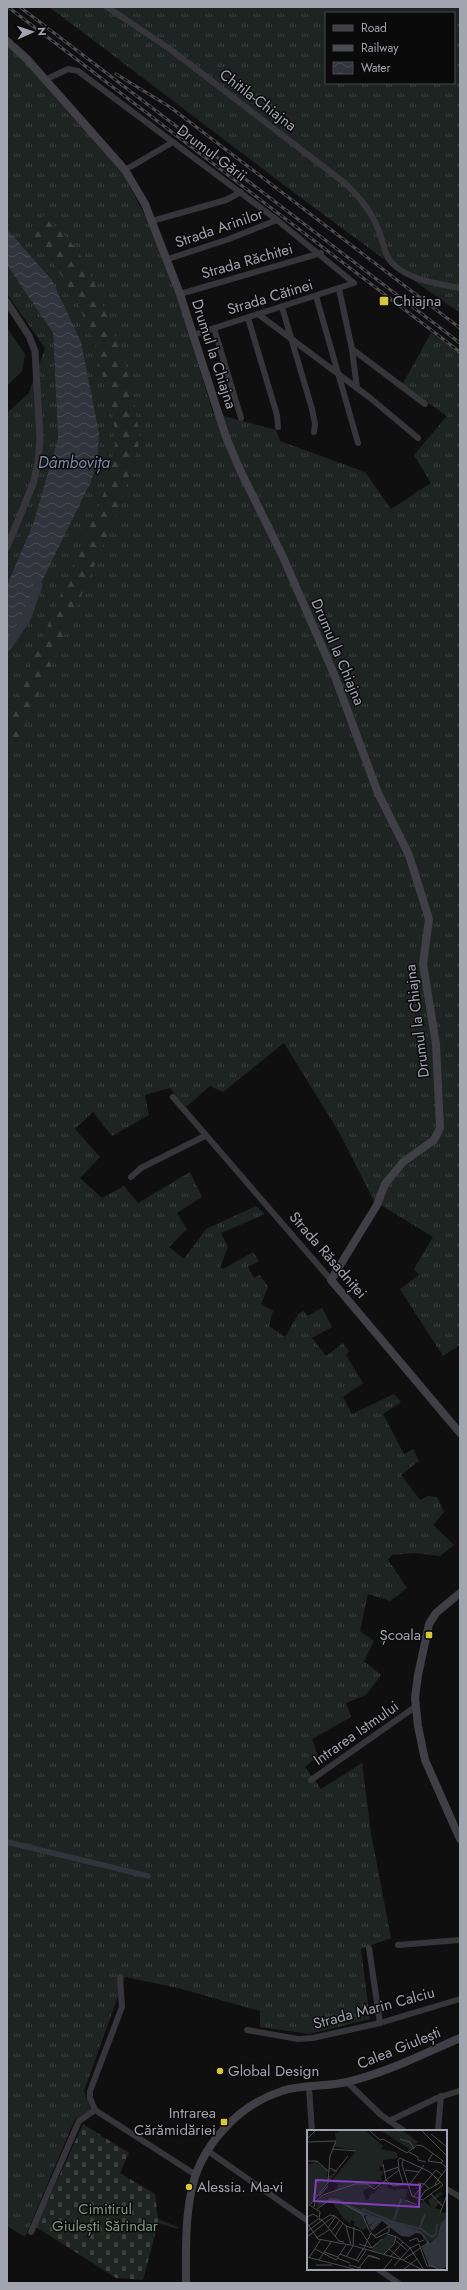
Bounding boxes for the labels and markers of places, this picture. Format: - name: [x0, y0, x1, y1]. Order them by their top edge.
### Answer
- place label: Chiajna: [393, 290, 441, 312]
- marker: Chiajna: [378, 295, 390, 307]
- place label: Școala: [380, 1624, 421, 1646]
- marker: Școala: [424, 1630, 434, 1640]
- place label: Global Design: [228, 2060, 319, 2082]
- marker: Global Design: [215, 2066, 225, 2076]
- place label: Intrarea Cărămidăriei: [134, 2102, 216, 2141]
- marker: Intrarea Cărămidăriei: [219, 2117, 229, 2127]
- place label: Alessia. Ma-vi: [197, 2176, 283, 2198]
- marker: Alessia. Ma-vi: [184, 2182, 194, 2192]

